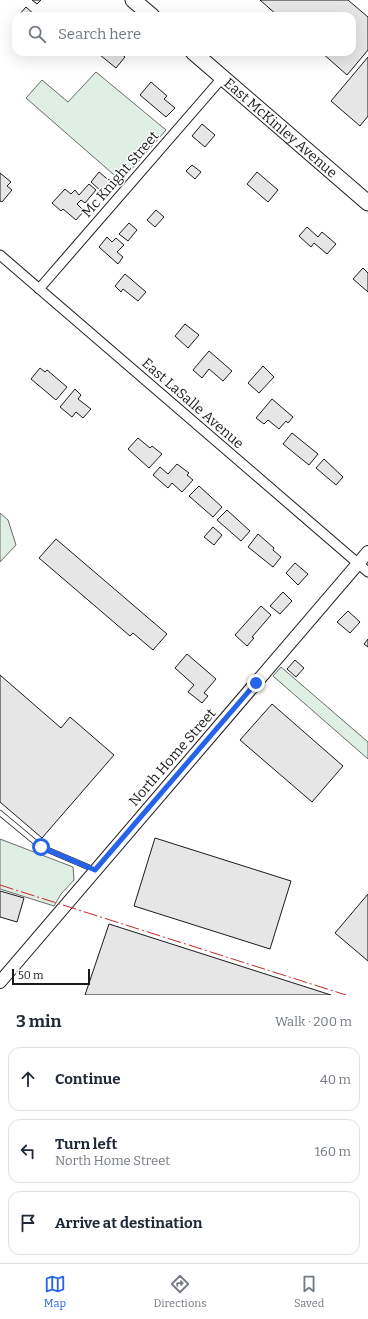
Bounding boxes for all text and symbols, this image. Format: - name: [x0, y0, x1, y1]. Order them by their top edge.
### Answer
- search box: [12, 12, 356, 56]
- icon: search: [26, 23, 48, 45]
- text: Search here: [58, 25, 141, 43]
- street label: East McKinley Avenue: [221, 75, 340, 182]
- street label: Mc Knight Street: [78, 128, 162, 221]
- street label: East LaSalle Avenue: [138, 355, 247, 452]
- route end: [247, 674, 265, 692]
- street label: North Home Street: [125, 705, 219, 810]
- route start: [32, 838, 50, 856]
- scale bar: [12, 967, 90, 986]
- text: 50 m: [18, 969, 44, 982]
- text: 3 min: [16, 1011, 61, 1032]
- text: Walk · 200 m: [275, 1014, 352, 1029]
- icon: ahead: [17, 1068, 39, 1090]
- text: Continue: [55, 1070, 121, 1088]
- text: 40 m: [320, 1072, 351, 1087]
- text: Turn left: [55, 1135, 117, 1153]
- icon: left: [17, 1140, 39, 1162]
- text: 160 m: [315, 1144, 351, 1159]
- text: North Home Street: [55, 1153, 170, 1168]
- icon: arrive: [17, 1212, 39, 1234]
- text: Arrive at destination: [55, 1214, 202, 1232]
- tab: Map: [44, 1273, 66, 1310]
- tab: Directions: [154, 1273, 206, 1310]
- tab: Saved: [294, 1273, 324, 1310]

